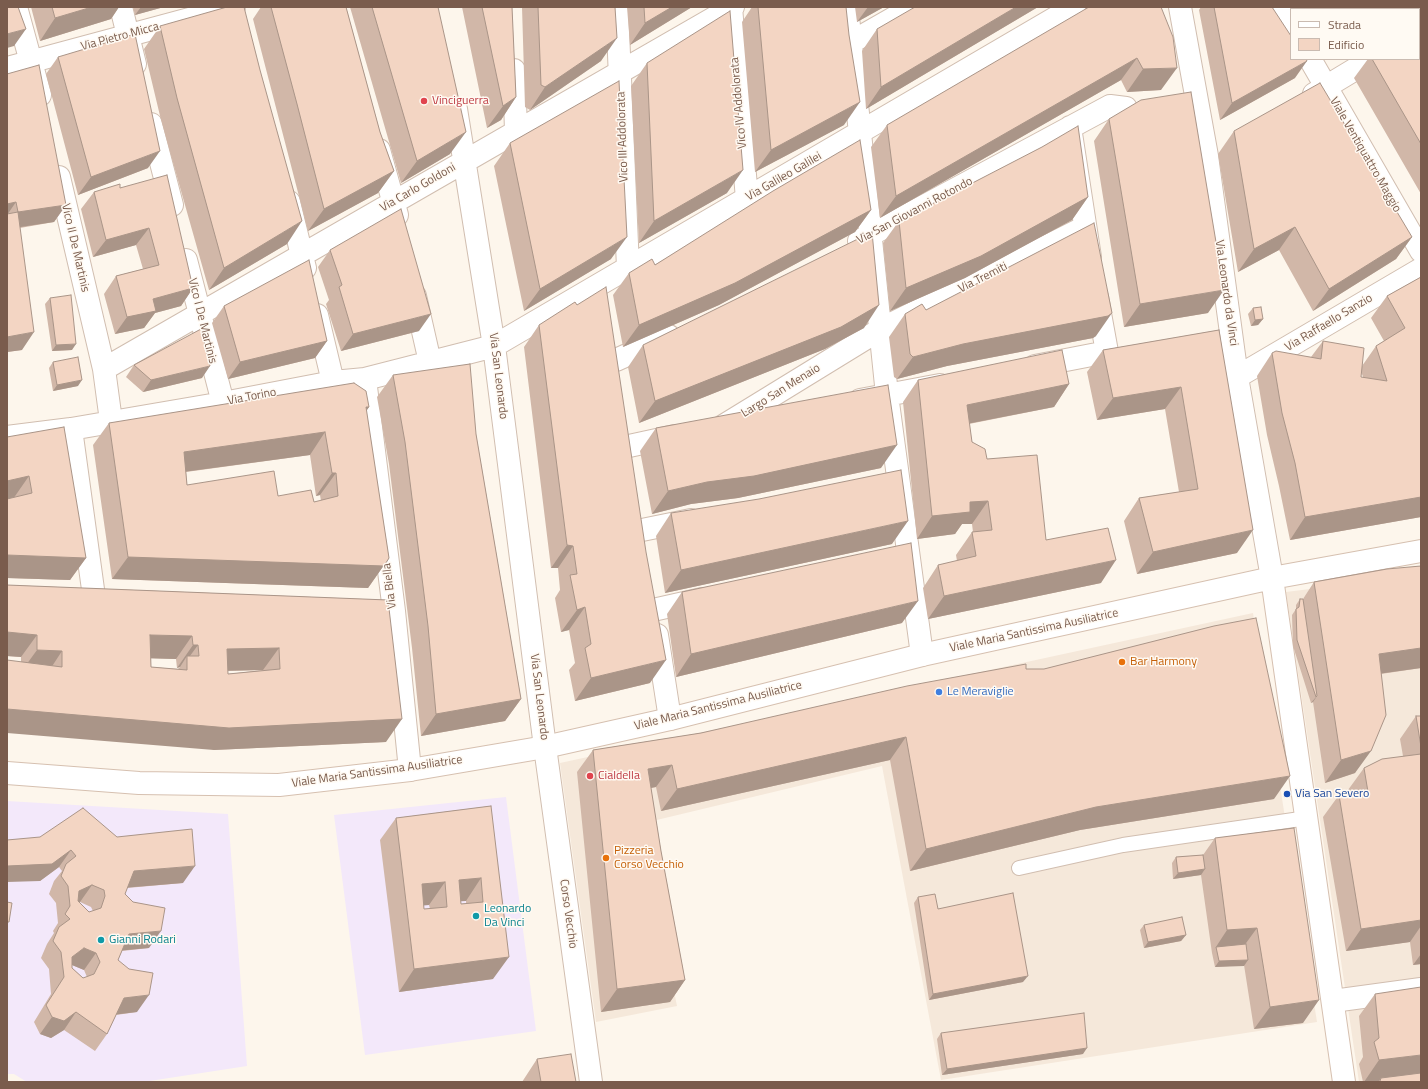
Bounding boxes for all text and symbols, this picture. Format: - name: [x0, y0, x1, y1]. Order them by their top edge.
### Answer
- legend: [1290, 8, 1420, 60]
- text: Strada: [1328, 15, 1361, 34]
- street label: Via Pietro Micca: [79, 20, 161, 54]
- text: Edificio: [1328, 35, 1364, 54]
- street label: Vico IV Addolorata: [728, 57, 750, 149]
- street label: Vico III Addolorata: [614, 91, 632, 183]
- place label: Vinciguerra: [432, 94, 489, 108]
- street label: Viale Ventiquattro Maggio: [1326, 95, 1404, 215]
- marker: Vinciguerra: [419, 96, 429, 106]
- street label: Via Galileo Galilei: [744, 149, 824, 205]
- street label: Via Carlo Goldoni: [378, 161, 458, 215]
- street label: Via San Giovanni Rotondo: [855, 174, 975, 248]
- street label: Vico II De Martinis: [58, 202, 92, 294]
- street label: Via Leonardo da Vinci: [1211, 239, 1241, 347]
- street label: Via Tremiti: [956, 260, 1010, 296]
- street label: Vico I De Martinis: [184, 277, 220, 365]
- street label: Via Raffaello Sanzio: [1283, 291, 1375, 355]
- street label: Via San Leonardo: [486, 332, 510, 420]
- street label: Largo San Menaio: [739, 361, 823, 421]
- street label: Via Torino: [226, 385, 278, 409]
- street label: Via Biella: [380, 562, 400, 610]
- street label: Viale Maria Santissima Ausiliatrice: [948, 606, 1120, 656]
- street label: Via San Leonardo: [527, 653, 551, 741]
- place label: Bar Harmony: [1130, 655, 1197, 669]
- marker: Bar Harmony: [1117, 657, 1127, 667]
- street label: Viale Maria Santissima Ausiliatrice: [633, 678, 803, 734]
- place label: Le Meraviglie: [947, 685, 1014, 699]
- marker: Le Meraviglie: [934, 687, 944, 697]
- street label: Viale Maria Santissima Ausiliatrice: [291, 753, 463, 791]
- place label: Cialdella: [598, 769, 640, 783]
- marker: Cialdella: [585, 771, 595, 781]
- place label: Via San Severo: [1295, 787, 1369, 801]
- marker: Via San Severo: [1282, 789, 1292, 799]
- place label: Pizzeria Corso Vecchio: [614, 844, 684, 872]
- marker: Pizzeria Corso Vecchio: [601, 853, 611, 863]
- street label: Corso Vecchio: [556, 878, 580, 950]
- place label: Leonardo Da Vinci: [484, 902, 531, 930]
- marker: Leonardo Da Vinci: [471, 911, 481, 921]
- place label: Gianni Rodari: [109, 933, 176, 947]
- marker: Gianni Rodari: [96, 935, 106, 945]

